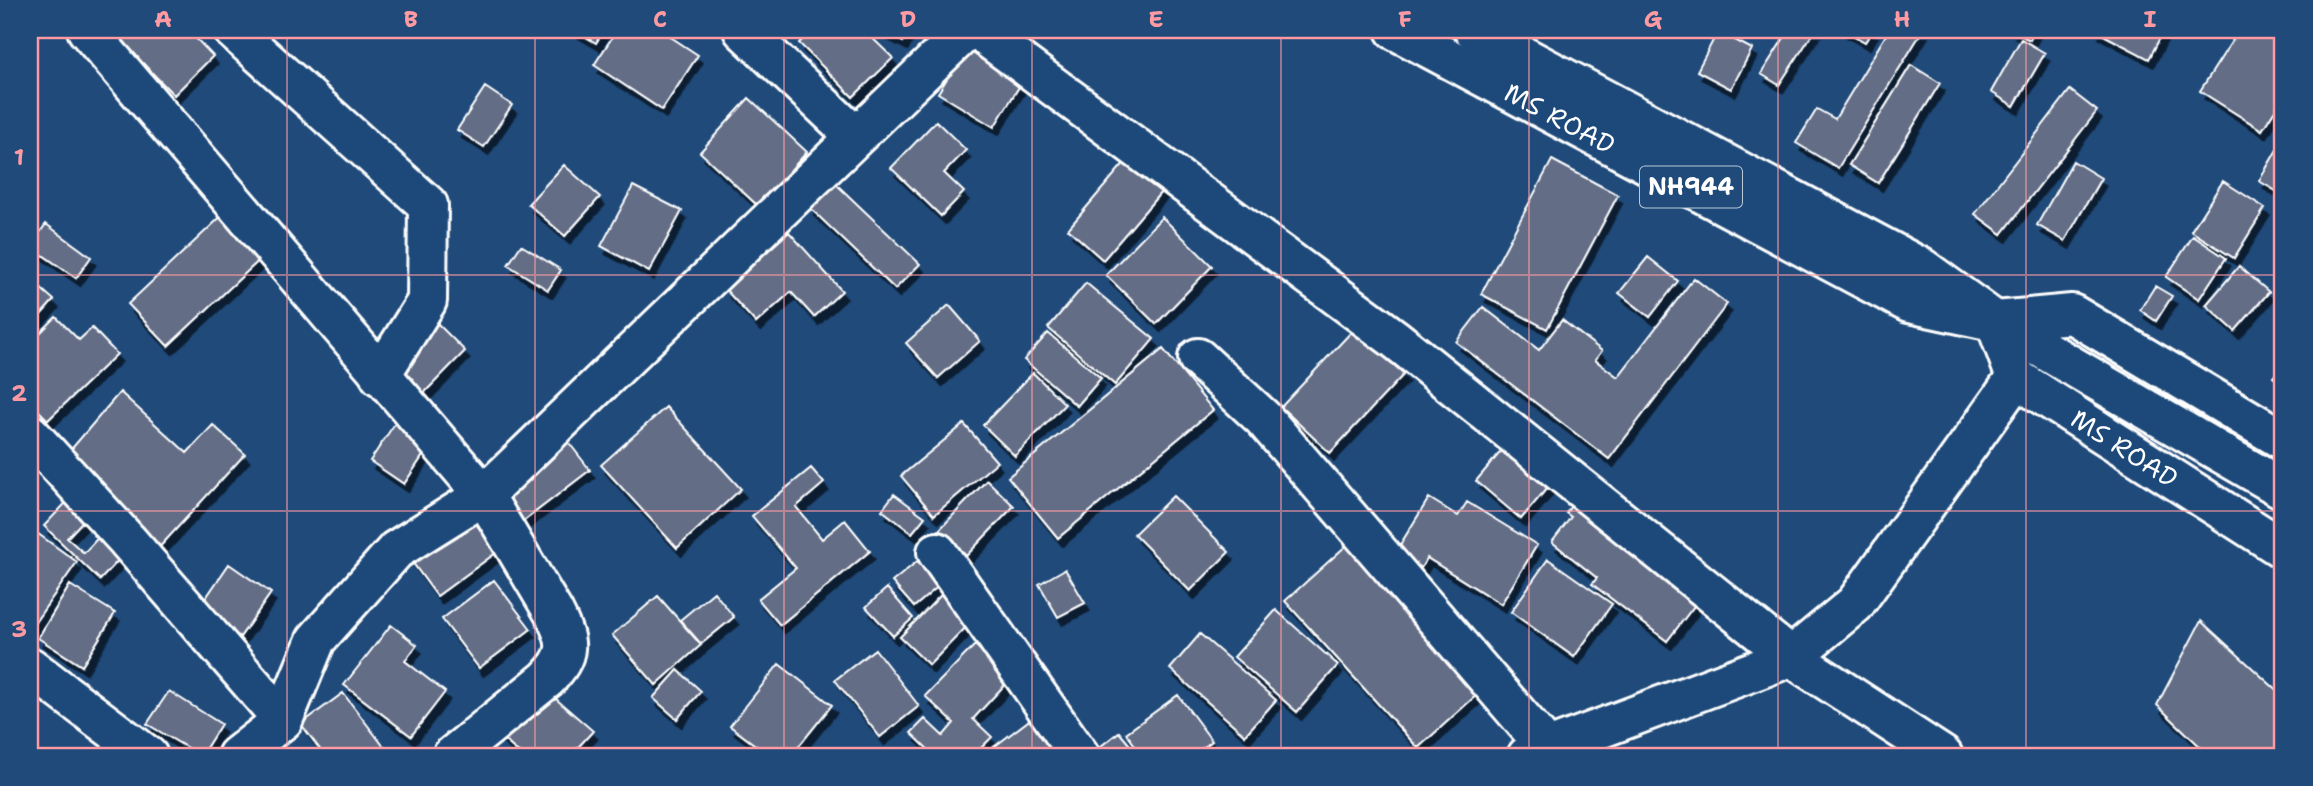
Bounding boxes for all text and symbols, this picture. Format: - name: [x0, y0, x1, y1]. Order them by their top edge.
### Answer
- text: A: [154, 4, 172, 34]
- text: B: [404, 4, 418, 34]
- text: C: [653, 4, 667, 34]
- text: D: [900, 4, 916, 34]
- text: E: [1148, 4, 1164, 34]
- text: F: [1398, 4, 1412, 34]
- text: G: [1644, 4, 1663, 34]
- text: H: [1894, 4, 1910, 34]
- text: I: [2144, 4, 2157, 34]
- street label: MS ROAD: [1499, 74, 1622, 161]
- text: 1: [14, 142, 24, 172]
- road number: NH944: [1640, 167, 1742, 208]
- text: 2: [11, 378, 27, 408]
- street label: MS ROAD: [2065, 400, 2185, 495]
- text: 3: [11, 614, 27, 644]

